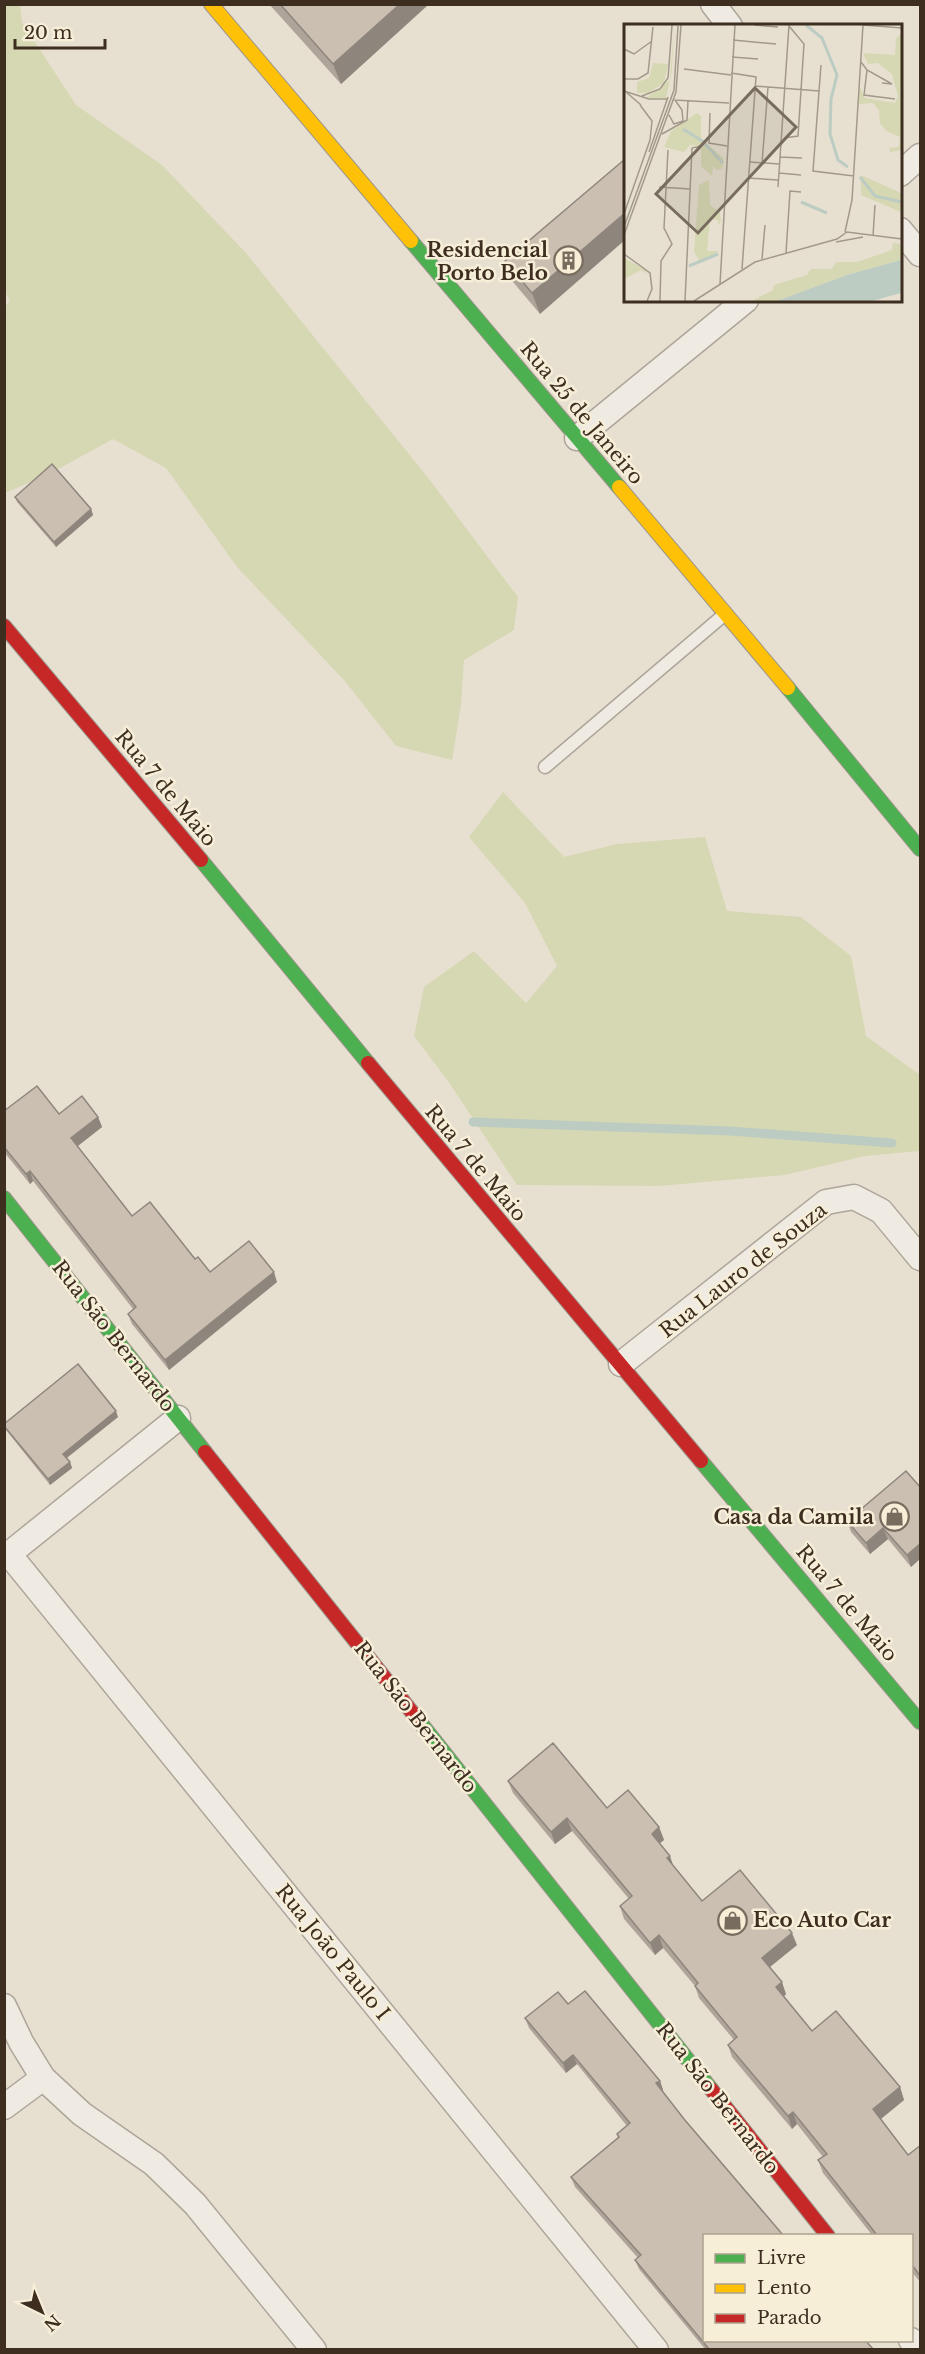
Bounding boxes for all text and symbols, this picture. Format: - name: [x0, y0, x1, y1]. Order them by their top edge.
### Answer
- scale bar: [15, 12, 105, 50]
- text: 20 m: [24, 22, 72, 44]
- inset map: [624, 24, 901, 302]
- place label: Residencial Porto Belo: [426, 238, 548, 285]
- building icon: Residencial Porto Belo: [553, 245, 585, 277]
- street label: Rua 25 de Janeiro: [515, 337, 649, 489]
- street label: Rua 7 de Maio: [110, 725, 222, 851]
- street label: Rua 7 de Maio: [420, 1100, 532, 1226]
- street label: Rua Lauro de Souza: [655, 1197, 832, 1343]
- street label: Rua São Bernardo: [47, 1255, 181, 1417]
- shop icon: Casa da Camila: [879, 1501, 911, 1533]
- place label: Casa da Camila: [713, 1505, 875, 1529]
- street label: Rua 7 de Maio: [791, 1540, 903, 1666]
- street label: Rua São Bernardo: [349, 1636, 483, 1798]
- street label: Rua João Paulo I: [271, 1879, 395, 2025]
- shop icon: Eco Auto Car: [716, 1904, 748, 1936]
- place label: Eco Auto Car: [753, 1908, 891, 1932]
- street label: Rua São Bernardo: [651, 2017, 785, 2179]
- legend: [703, 2234, 913, 2342]
- text: Livre: [757, 2247, 806, 2269]
- text: Lento: [757, 2277, 811, 2299]
- north arrow: [12, 2282, 72, 2342]
- text: Parado: [757, 2307, 822, 2329]
- text: N: [40, 2311, 65, 2335]

